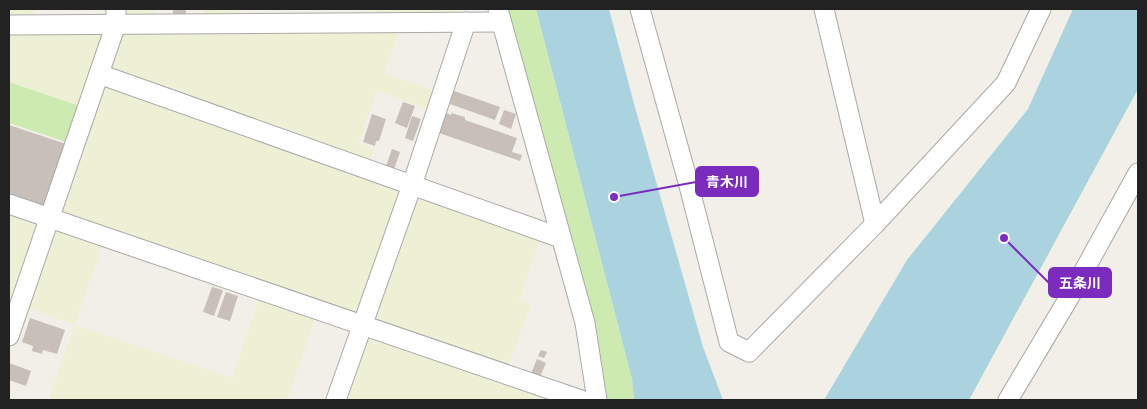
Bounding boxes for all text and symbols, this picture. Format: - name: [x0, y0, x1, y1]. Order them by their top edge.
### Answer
- callout: 青木川: [696, 167, 758, 196]
- text: 青木川: [706, 171, 748, 192]
- callout: 五条川: [1049, 268, 1111, 297]
- text: 五条川: [1059, 272, 1101, 293]

